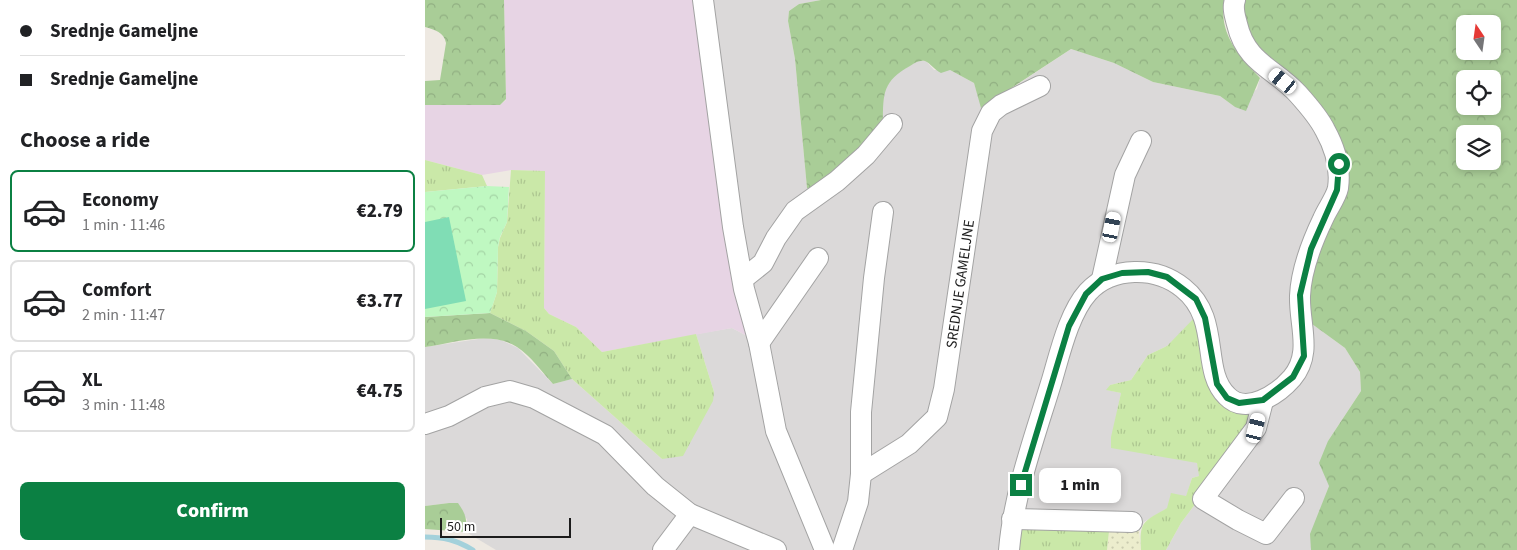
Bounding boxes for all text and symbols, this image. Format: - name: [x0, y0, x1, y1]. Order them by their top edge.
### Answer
- north arrow: [1456, 15, 1501, 60]
- map controls: [1456, 15, 1501, 170]
- text: Srednje Gameljne: [50, 18, 198, 45]
- text: Srednje Gameljne: [50, 66, 198, 93]
- car: [1266, 66, 1299, 96]
- button: locate: [1456, 70, 1501, 115]
- text: Choose a ride: [20, 124, 150, 156]
- button: layers: [1456, 125, 1501, 170]
- route start: [1328, 153, 1350, 175]
- text: Economy: [82, 187, 159, 214]
- icon: car: [22, 189, 67, 234]
- text: €2.79: [357, 198, 403, 225]
- car: [1101, 211, 1122, 243]
- text: 1 min · 11:46: [82, 214, 165, 236]
- street label: SREDNJE GAMELJNE: [941, 218, 980, 350]
- text: Comfort: [82, 277, 152, 304]
- icon: car: [22, 279, 67, 324]
- text: €3.77: [357, 288, 403, 315]
- text: 2 min · 11:47: [82, 304, 165, 326]
- text: XL: [82, 367, 103, 394]
- icon: car: [22, 369, 67, 414]
- text: €4.75: [357, 378, 403, 405]
- text: 3 min · 11:48: [82, 394, 165, 416]
- car: [1245, 412, 1266, 444]
- callout: 1 min: [1039, 468, 1121, 502]
- route end: [1010, 474, 1032, 496]
- text: 1 min: [1060, 474, 1100, 496]
- button: Confirm: [20, 482, 405, 540]
- scale bar: [440, 515, 571, 538]
- text: 50 m: [447, 517, 475, 537]

